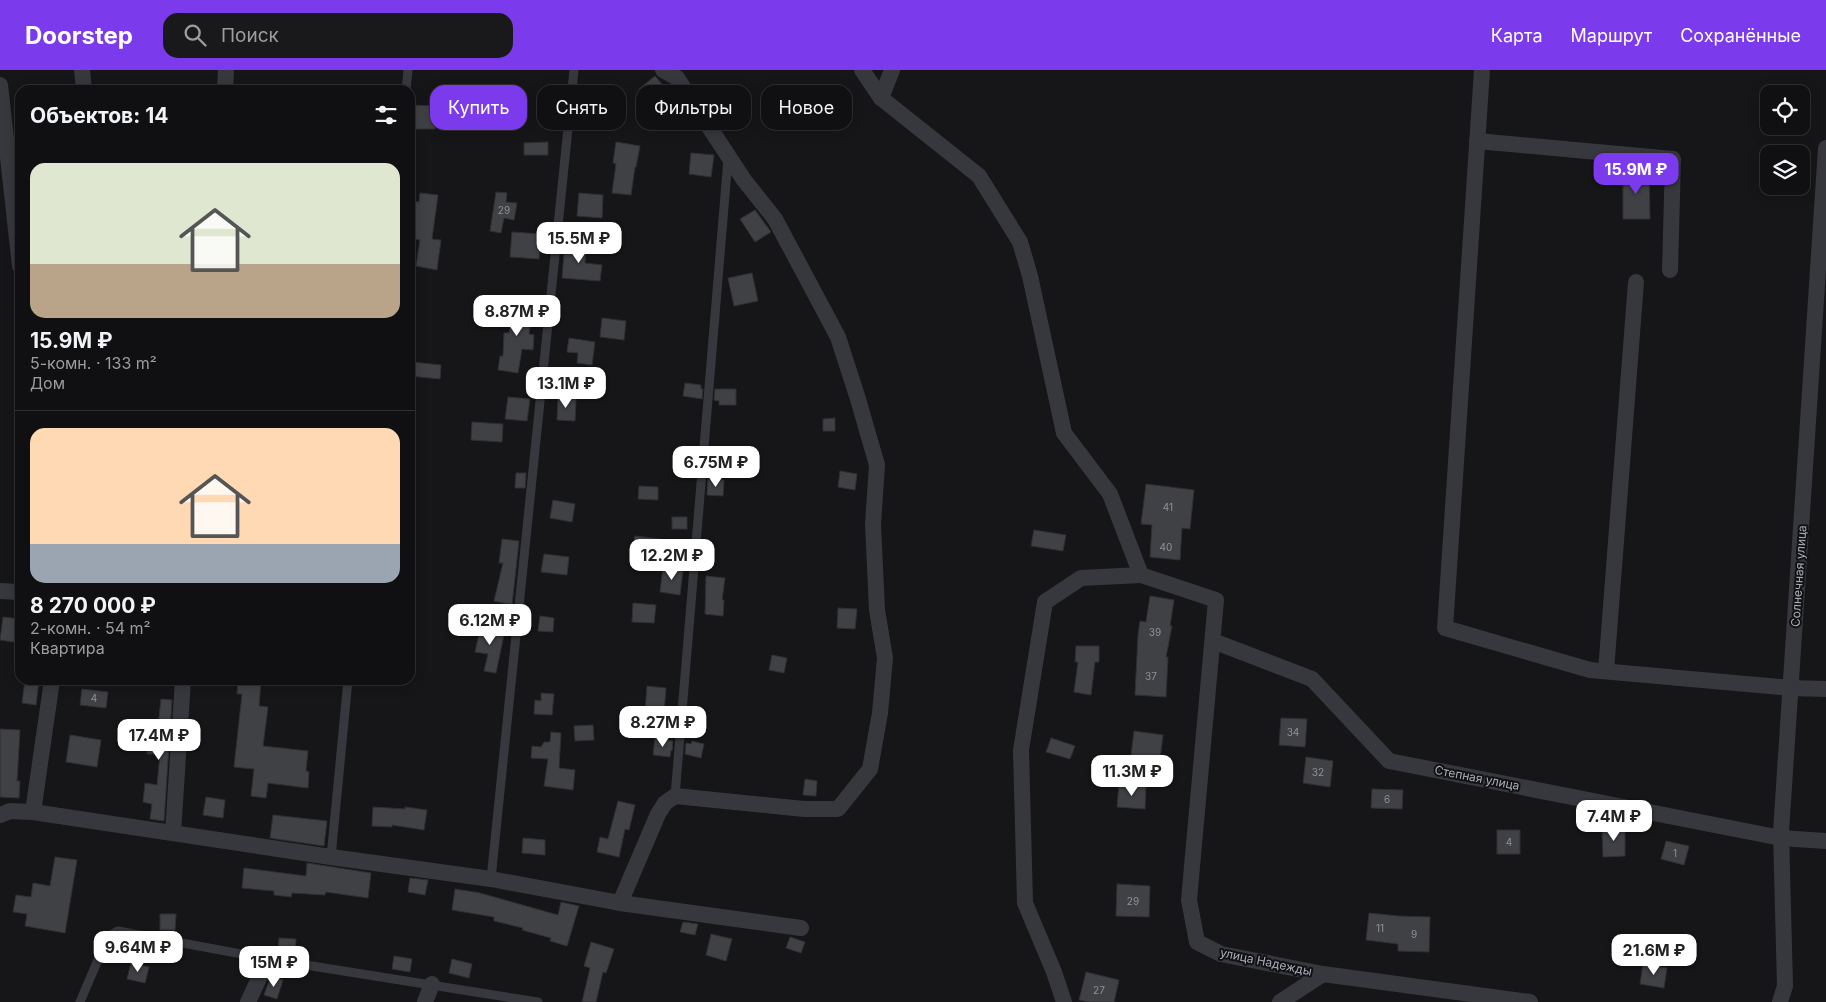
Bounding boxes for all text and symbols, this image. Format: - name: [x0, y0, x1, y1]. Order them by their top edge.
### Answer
- search box: [163, 13, 513, 58]
- text: Doorstep: [25, 21, 133, 50]
- icon: search: [181, 21, 209, 49]
- text: Поиск: [221, 24, 279, 47]
- text: Карта: [1491, 25, 1543, 46]
- text: Маршрут: [1571, 25, 1652, 46]
- text: Сохранённые: [1680, 25, 1801, 46]
- chip: Купить: [430, 85, 527, 130]
- chip: Снять: [537, 85, 626, 130]
- chip: Фильтры: [636, 85, 751, 130]
- chip: Новое: [761, 85, 852, 130]
- map controls: [1760, 85, 1810, 195]
- button: locate: [1760, 85, 1810, 135]
- icon: filters: [372, 101, 400, 129]
- text: Объектов: 14: [30, 103, 168, 128]
- button: layers: [1760, 145, 1810, 195]
- pin: 15.9M ₽: [1590, 152, 1682, 195]
- text: 15.9M ₽: [1605, 159, 1667, 179]
- icon: home: [170, 195, 260, 285]
- house number: 29: [498, 204, 510, 216]
- pin: 15.5M ₽: [533, 222, 625, 264]
- text: 15.5M ₽: [548, 228, 610, 248]
- pin: 8.87M ₽: [471, 294, 563, 337]
- text: 8.87M ₽: [484, 301, 550, 321]
- text: 15.9M ₽: [30, 328, 113, 353]
- text: 5-комн. · 133 m²: [30, 353, 157, 373]
- pin: 13.1M ₽: [520, 366, 612, 409]
- text: Дом: [30, 373, 65, 393]
- text: 13.1M ₽: [537, 373, 595, 393]
- pin: 6.75M ₽: [670, 446, 762, 488]
- text: 6.75M ₽: [684, 452, 748, 472]
- icon: home: [170, 461, 260, 551]
- house number: 41: [1163, 501, 1173, 513]
- street label: Солнечная улица: [1787, 525, 1810, 627]
- pin: 12.2M ₽: [626, 538, 718, 581]
- house number: 40: [1160, 541, 1172, 553]
- text: 12.2M ₽: [641, 545, 703, 565]
- text: 8 270 000 ₽: [30, 593, 156, 618]
- pin: 6.12M ₽: [444, 604, 536, 646]
- text: 6.12M ₽: [459, 610, 521, 630]
- text: 2-комн. · 54 m²: [30, 618, 151, 638]
- house number: 39: [1149, 626, 1161, 638]
- text: Квартира: [30, 638, 105, 658]
- house number: 37: [1145, 670, 1157, 682]
- house number: 4: [91, 692, 97, 704]
- pin: 8.27M ₽: [617, 706, 709, 748]
- text: 8.27M ₽: [630, 712, 696, 732]
- pin: 17.4M ₽: [113, 718, 205, 761]
- text: 17.4M ₽: [129, 725, 189, 745]
- house number: 34: [1287, 726, 1299, 738]
- pin: 11.3M ₽: [1086, 754, 1178, 797]
- text: 11.3M ₽: [1102, 761, 1162, 781]
- street label: Степная улица: [1433, 762, 1521, 793]
- house number: 32: [1312, 766, 1324, 778]
- house number: 6: [1384, 793, 1390, 805]
- pin: 7.4M ₽: [1573, 800, 1655, 842]
- text: 7.4M ₽: [1587, 806, 1641, 826]
- house number: 4: [1506, 836, 1512, 848]
- house number: 1: [1673, 847, 1677, 859]
- house number: 29: [1127, 895, 1139, 907]
- house number: 11: [1376, 922, 1384, 934]
- house number: 9: [1411, 928, 1417, 940]
- pin: 9.64M ₽: [92, 930, 184, 973]
- pin: 21.6M ₽: [1608, 934, 1700, 976]
- text: 9.64M ₽: [105, 937, 171, 957]
- text: 21.6M ₽: [1623, 940, 1685, 960]
- street label: улица Надежды: [1219, 944, 1313, 979]
- pin: 15M ₽: [239, 946, 309, 988]
- text: 15M ₽: [250, 952, 298, 972]
- house number: 27: [1093, 984, 1105, 996]

